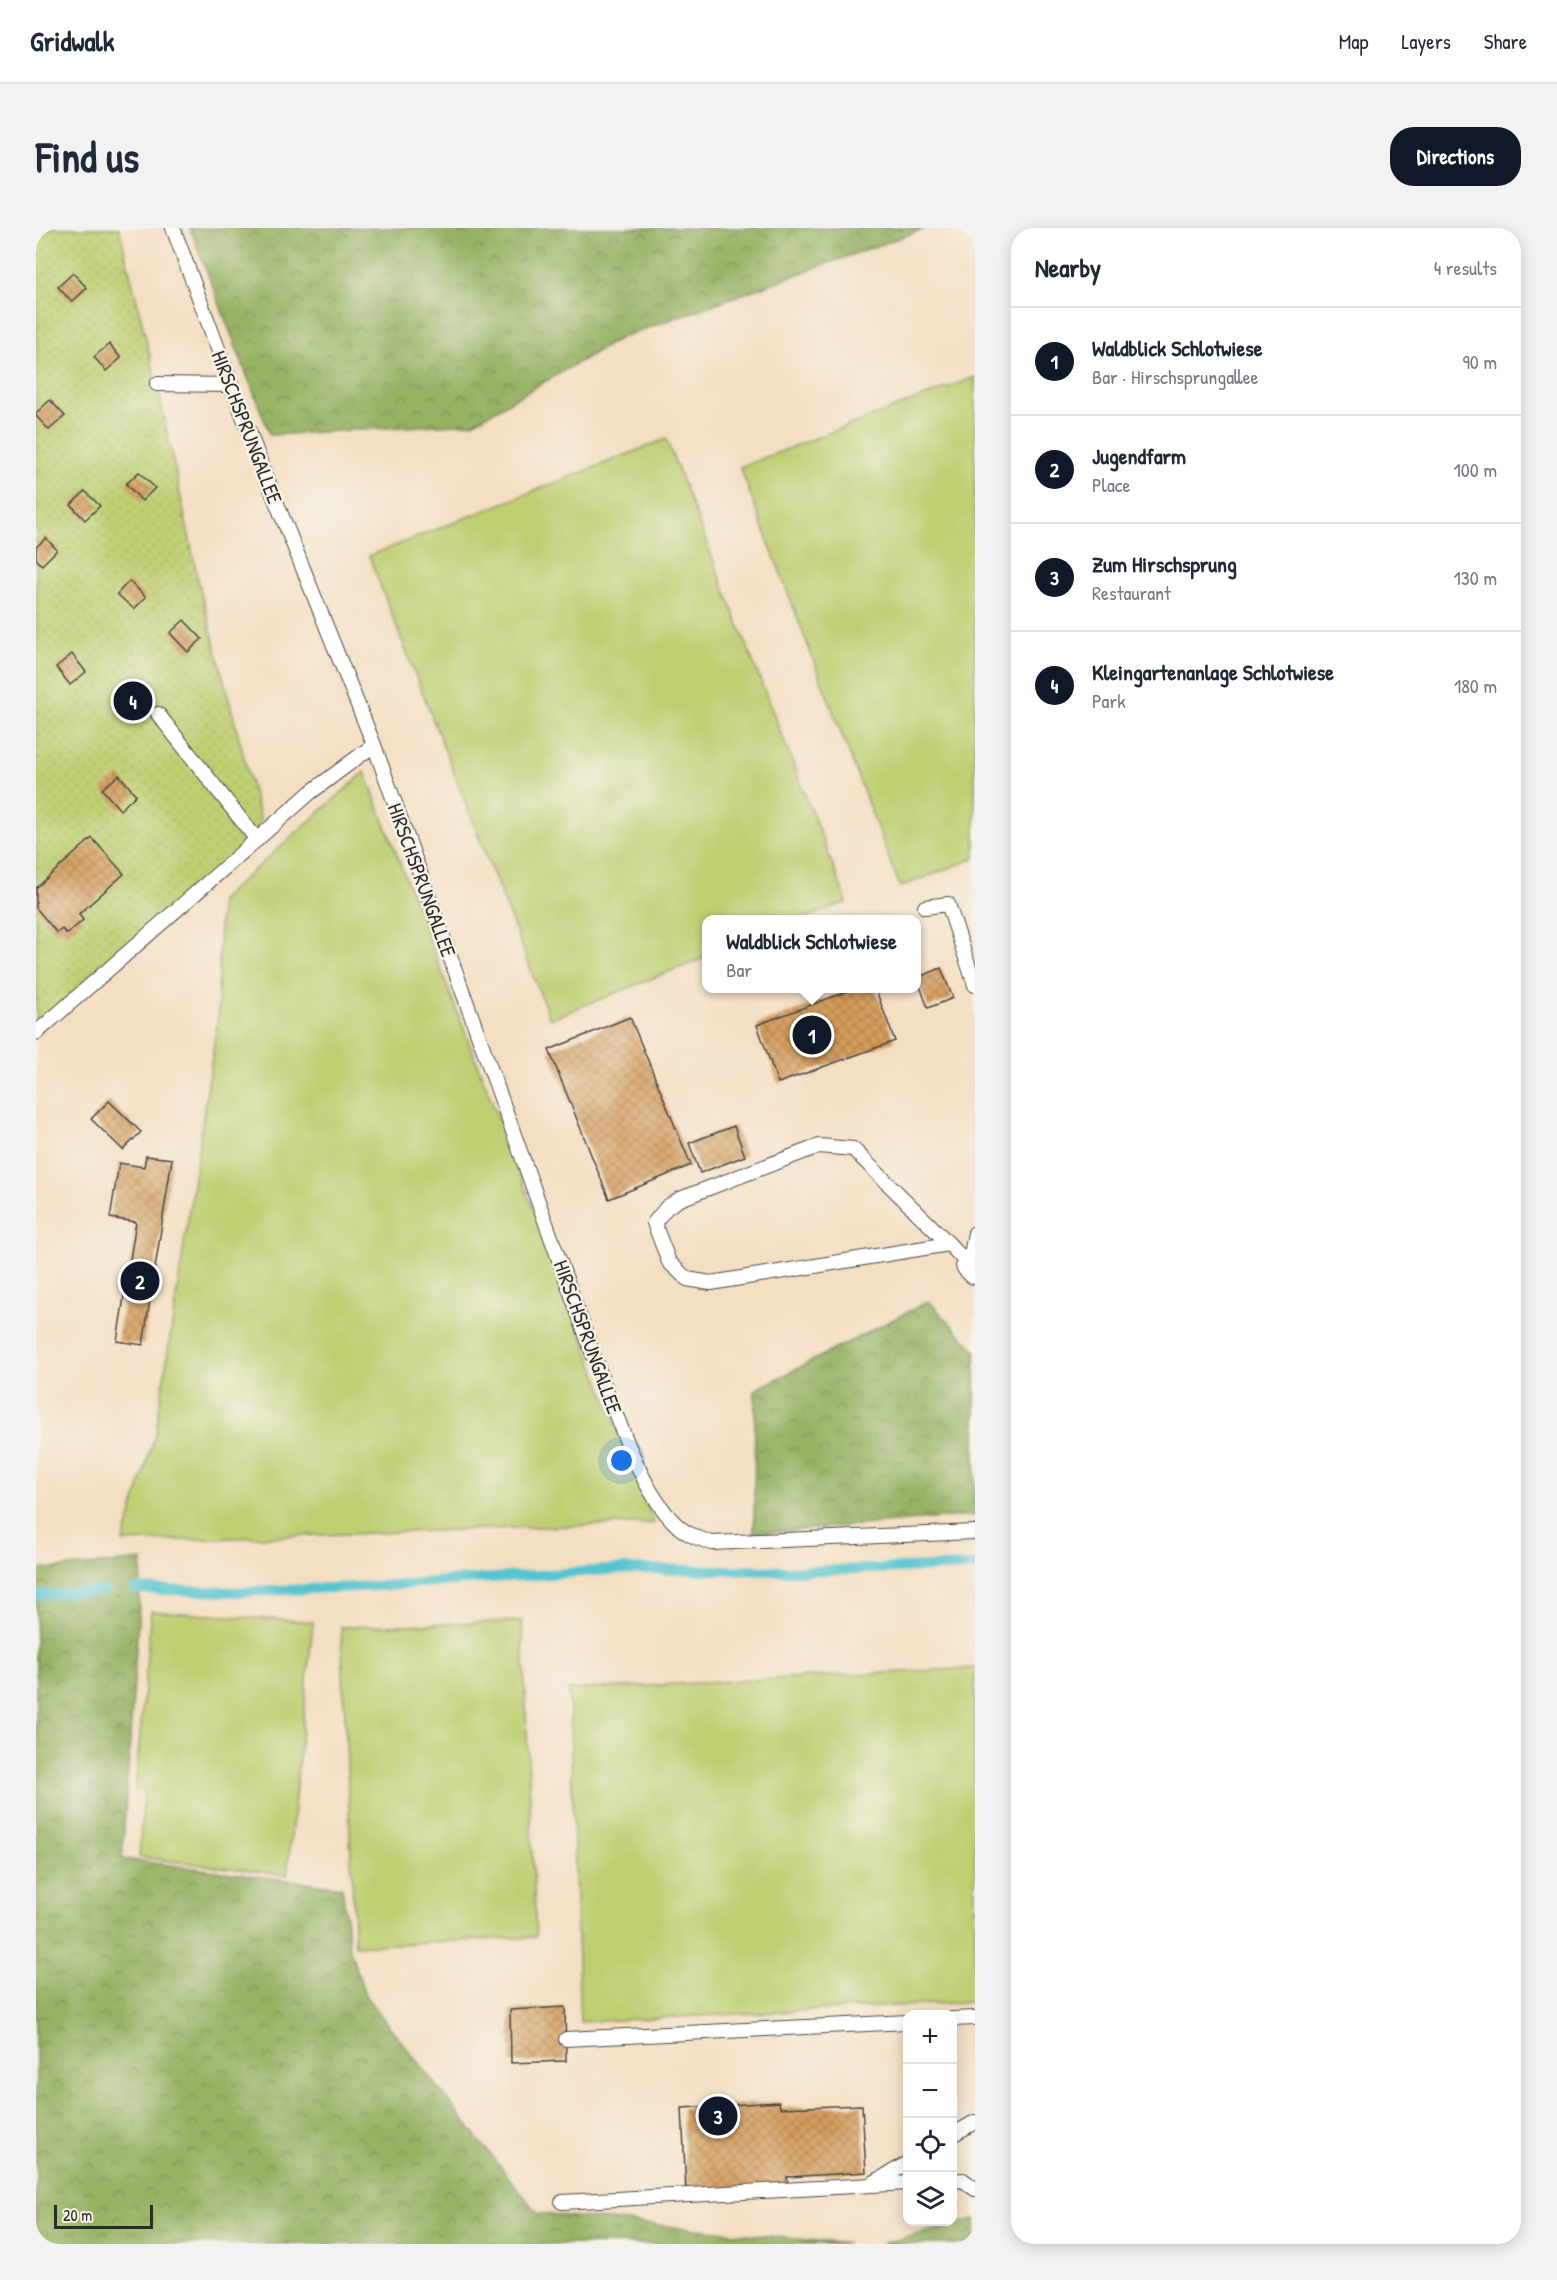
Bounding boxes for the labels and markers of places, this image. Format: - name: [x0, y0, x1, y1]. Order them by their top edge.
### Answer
- pin: 4: [114, 678, 152, 724]
- pin: 1: [792, 1012, 832, 1058]
- pin: 2: [120, 1258, 160, 1304]
- pin: 3: [698, 2094, 738, 2138]

